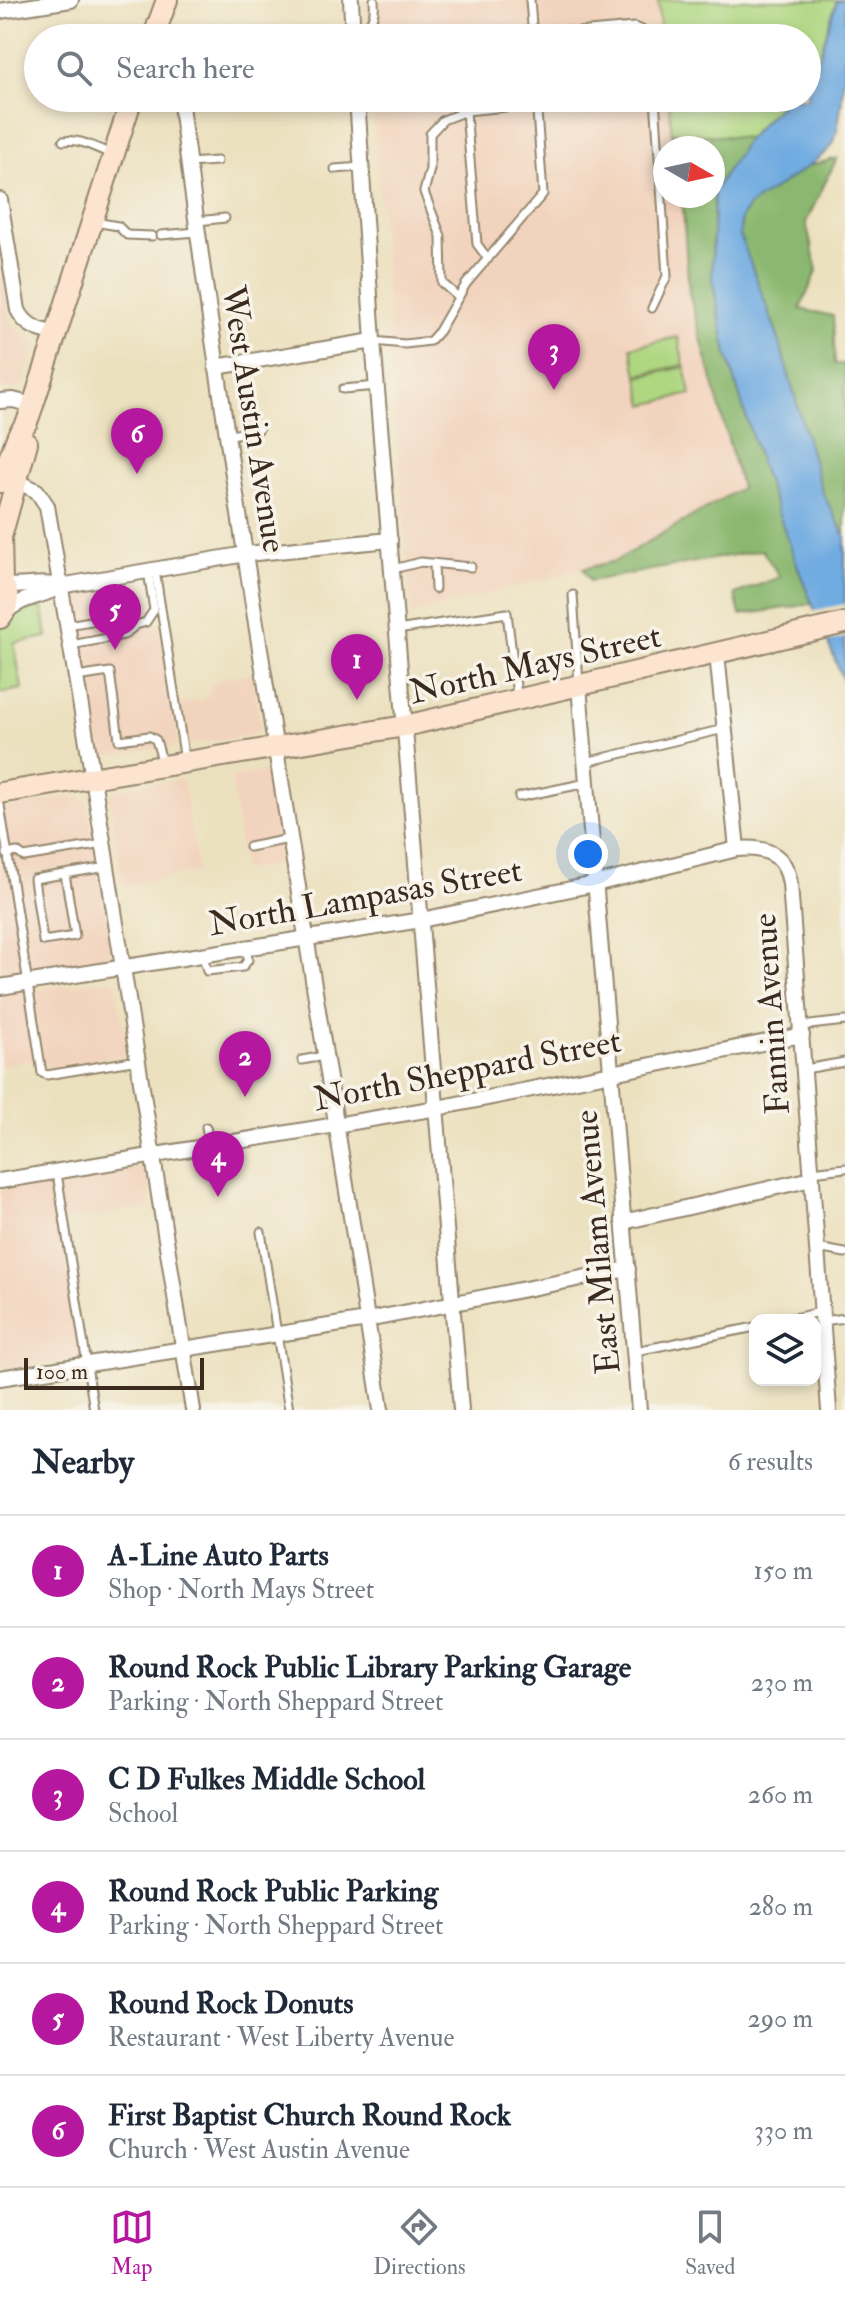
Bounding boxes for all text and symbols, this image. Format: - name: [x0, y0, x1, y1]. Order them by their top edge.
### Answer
- search box: [24, 24, 821, 112]
- icon: search: [52, 46, 96, 90]
- text: Search here: [116, 50, 255, 87]
- north arrow: [653, 136, 725, 208]
- street label: West Austin Avenue: [211, 282, 296, 556]
- pin: 3: [528, 324, 580, 390]
- pin: 6: [111, 408, 163, 474]
- pin: 5: [89, 584, 141, 650]
- street label: North Mays Street: [405, 615, 665, 714]
- pin: 1: [331, 634, 383, 700]
- your location: [568, 834, 608, 874]
- street label: North Lampasas Street: [205, 849, 525, 946]
- street label: Fannin Avenue: [743, 912, 800, 1116]
- street label: North Sheppard Street: [310, 1020, 625, 1121]
- pin: 2: [219, 1031, 271, 1097]
- street label: East Milam Avenue: [565, 1108, 630, 1376]
- pin: 4: [192, 1131, 244, 1197]
- map controls: [749, 1314, 821, 1386]
- button: layers: [749, 1314, 821, 1386]
- scale bar: [24, 1354, 204, 1390]
- text: 100 m: [36, 1358, 88, 1386]
- text: Nearby: [32, 1441, 134, 1484]
- text: 6 results: [728, 1446, 813, 1478]
- text: A-Line Auto Parts: [108, 1537, 329, 1574]
- text: 1: [53, 1555, 63, 1587]
- text: 150 m: [754, 1555, 813, 1587]
- text: Shop · North Mays Street: [108, 1574, 374, 1606]
- text: Round Rock Public Library Parking Garage: [108, 1649, 631, 1686]
- text: 2: [51, 1667, 65, 1699]
- text: 230 m: [751, 1667, 813, 1699]
- text: Parking · North Sheppard Street: [108, 1686, 443, 1718]
- text: C D Fulkes Middle School: [108, 1761, 425, 1798]
- text: 3: [53, 1779, 63, 1811]
- text: 260 m: [748, 1779, 813, 1811]
- text: School: [108, 1798, 178, 1830]
- text: Round Rock Public Parking: [108, 1873, 438, 1910]
- text: 4: [51, 1891, 65, 1923]
- text: 280 m: [749, 1891, 813, 1923]
- text: Parking · North Sheppard Street: [108, 1910, 443, 1942]
- text: Round Rock Donuts: [108, 1985, 354, 2022]
- text: 5: [52, 2003, 64, 2035]
- text: 290 m: [748, 2003, 813, 2035]
- text: Restaurant · West Liberty Avenue: [108, 2022, 454, 2054]
- text: First Baptist Church Round Rock: [108, 2097, 511, 2134]
- text: 6: [51, 2115, 65, 2147]
- text: 330 m: [754, 2115, 813, 2147]
- text: Church · West Austin Avenue: [108, 2134, 410, 2166]
- tab: Map: [110, 2205, 154, 2281]
- tab: Directions: [373, 2205, 466, 2281]
- tab: Saved: [685, 2205, 735, 2281]

